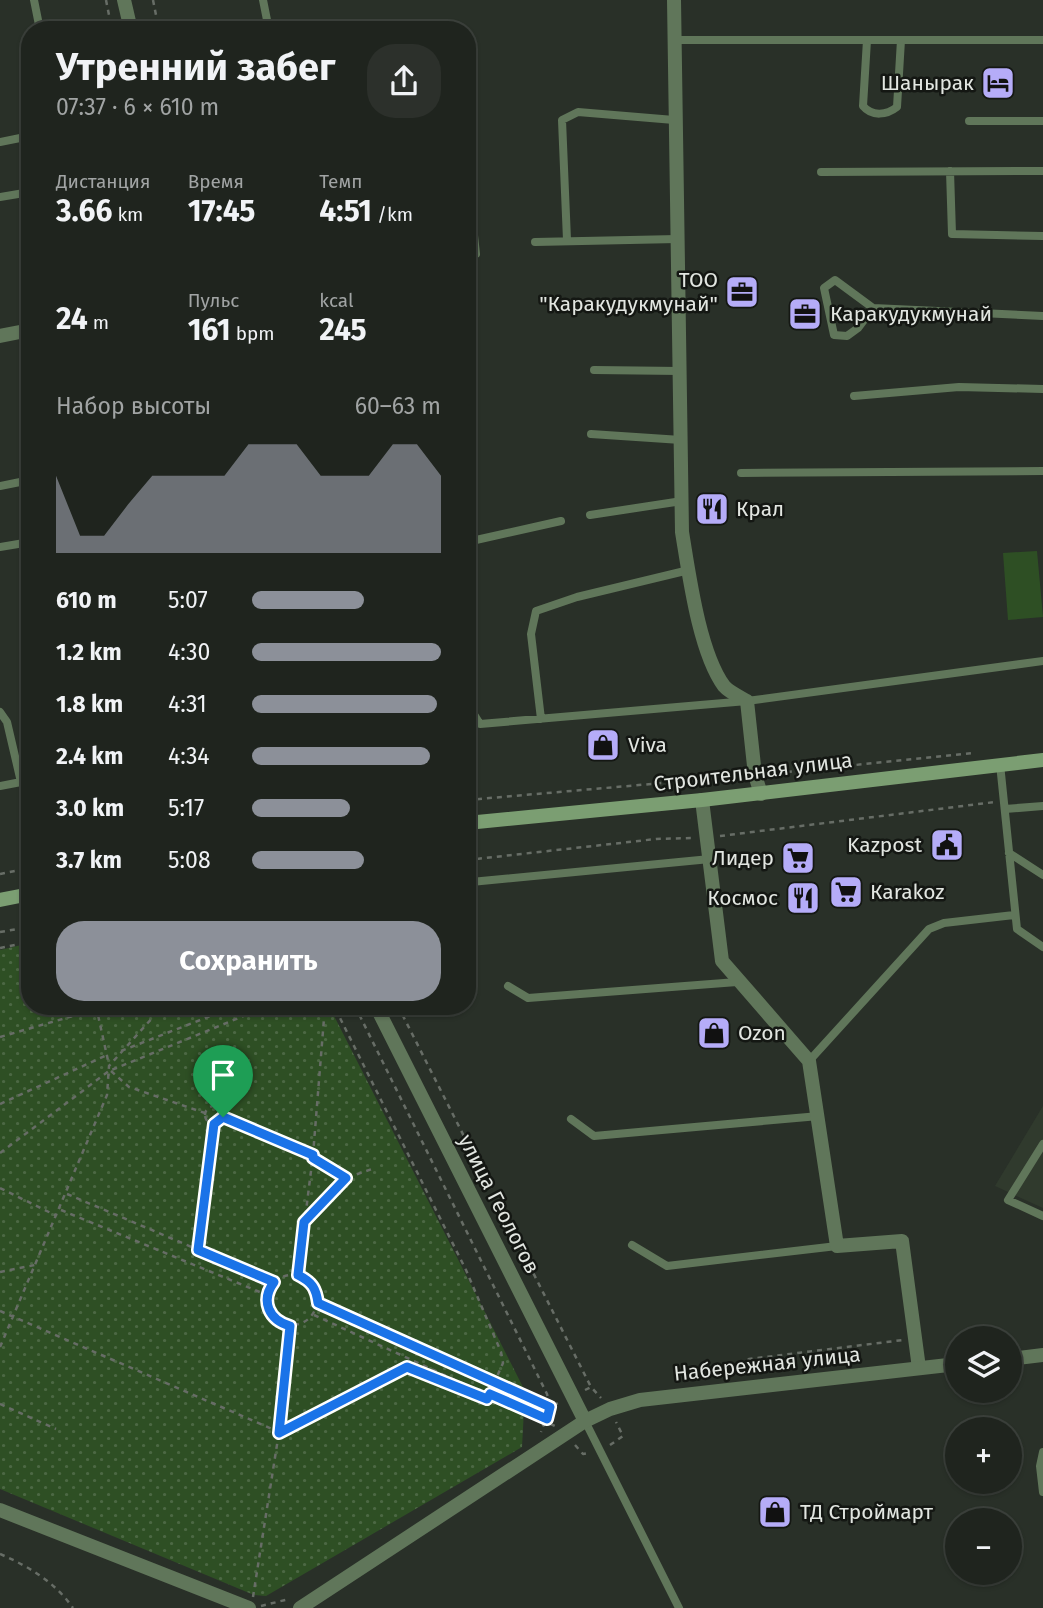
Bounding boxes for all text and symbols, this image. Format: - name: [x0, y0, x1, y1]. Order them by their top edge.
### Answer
- text: Утренний забег: [56, 44, 335, 90]
- button: share: [367, 44, 441, 118]
- hotel icon: Шанырак: [979, 64, 1017, 102]
- place label: Шанырак: [881, 70, 974, 96]
- text: 07:37 · 6 × 610 m: [56, 93, 219, 121]
- text: Дистанция: [56, 170, 151, 193]
- text: Время: [188, 170, 244, 193]
- text: Темп: [319, 170, 362, 193]
- text: 3.66: [56, 193, 112, 229]
- text: 17:45: [188, 193, 255, 229]
- text: 4:51: [319, 193, 372, 229]
- text: km: [112, 203, 143, 226]
- text: /km: [372, 203, 413, 226]
- place label: ТОО "Каракудукмунай": [539, 267, 718, 317]
- office icon: ТОО "Каракудукмунай": [723, 273, 761, 311]
- text: Пульс: [188, 289, 239, 312]
- text: kcal: [319, 289, 354, 312]
- office icon: Каракудукмунай: [786, 295, 824, 333]
- text: 24: [56, 301, 88, 337]
- place label: Каракудукмунай: [830, 301, 992, 327]
- text: m: [88, 311, 109, 334]
- text: 161: [188, 312, 231, 348]
- text: 245: [319, 312, 367, 348]
- text: bpm: [231, 322, 275, 345]
- text: Набор высоты: [56, 392, 211, 420]
- text: 60–63 m: [355, 392, 441, 420]
- restaurant icon: Крал: [693, 490, 731, 528]
- place label: Крал: [736, 496, 784, 522]
- text: 610 m: [56, 586, 117, 614]
- text: 5:07: [168, 586, 208, 614]
- text: 1.2 km: [56, 638, 122, 666]
- text: 4:30: [168, 638, 210, 666]
- text: 1.8 km: [56, 690, 123, 718]
- text: 4:31: [168, 690, 207, 718]
- shop icon: Viva: [584, 726, 622, 764]
- place label: Viva: [628, 732, 667, 758]
- text: 2.4 km: [56, 742, 123, 770]
- text: 4:34: [168, 742, 210, 770]
- street label: Строительная улица: [652, 747, 854, 797]
- text: 3.0 km: [56, 794, 124, 822]
- text: 5:17: [168, 794, 204, 822]
- public building icon: Kazpost: [928, 826, 966, 864]
- place label: Kazpost: [847, 832, 922, 858]
- supermarket icon: Лидер: [779, 839, 817, 877]
- place label: Лидер: [712, 845, 774, 871]
- text: 3.7 km: [56, 846, 122, 874]
- text: 5:08: [168, 846, 211, 874]
- supermarket icon: Кarakoz: [827, 873, 865, 911]
- restaurant icon: Космос: [784, 879, 822, 917]
- place label: Кarakoz: [870, 879, 944, 905]
- place label: Космос: [707, 885, 778, 911]
- button: Сохранить: [56, 921, 441, 1001]
- shop icon: Ozon: [695, 1014, 733, 1052]
- place label: Ozon: [738, 1020, 786, 1046]
- pin: [193, 1045, 253, 1117]
- icon: arrive: [204, 1056, 242, 1094]
- street label: улица Геологов: [453, 1130, 545, 1278]
- map controls: [945, 1326, 1022, 1585]
- button: layers: [945, 1326, 1022, 1403]
- street label: Набережная улица: [672, 1341, 862, 1387]
- button: +: [945, 1417, 1022, 1494]
- shop icon: ТД Строймарт: [756, 1493, 794, 1531]
- place label: ТД Строймарт: [800, 1499, 934, 1525]
- button: −: [945, 1508, 1022, 1585]

